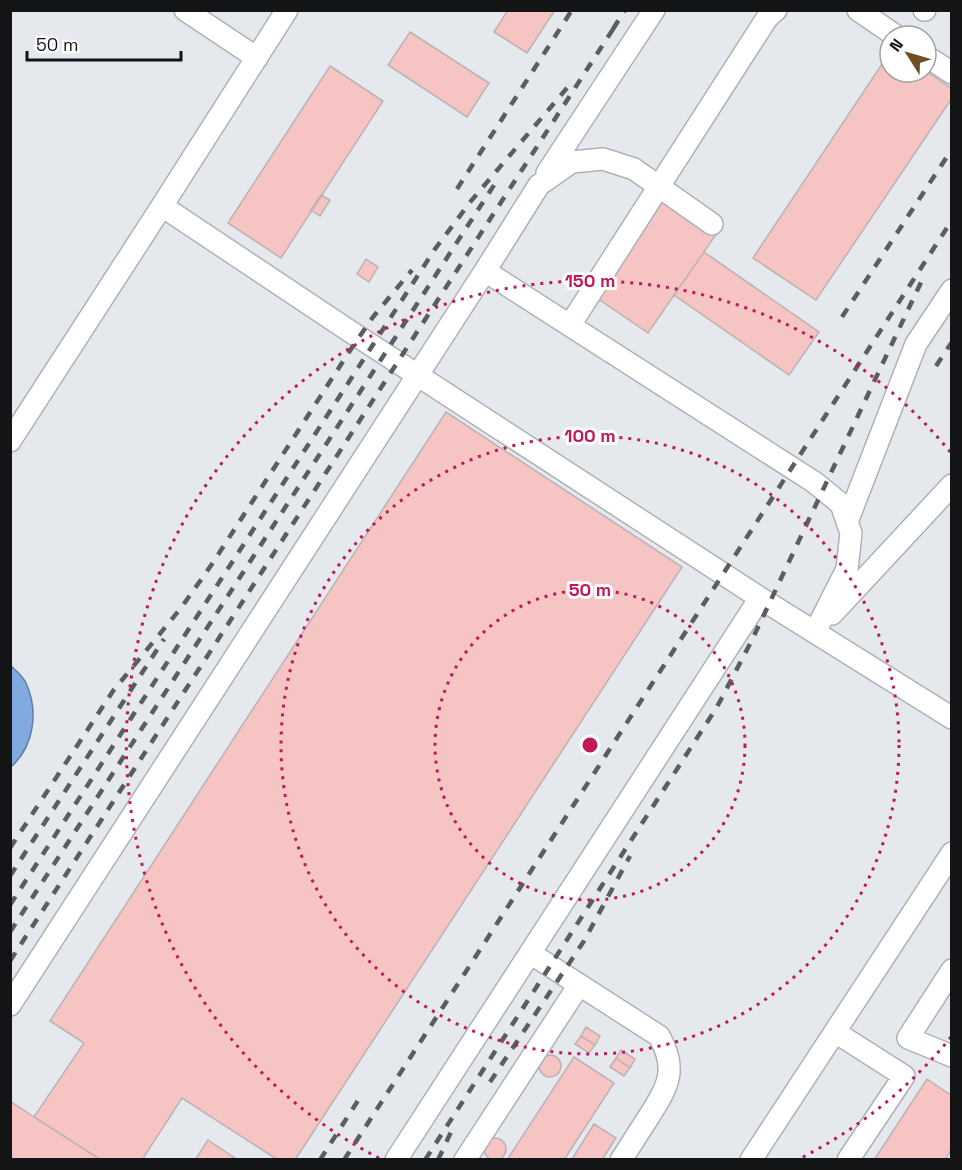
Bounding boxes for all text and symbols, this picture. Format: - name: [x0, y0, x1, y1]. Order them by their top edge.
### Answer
- scale bar: [27, 24, 182, 62]
- north arrow: [878, 24, 938, 84]
- text: 50 m: [36, 33, 78, 56]
- text: N: [885, 35, 908, 56]
- text: 150 m: [565, 269, 615, 292]
- text: 100 m: [564, 424, 616, 447]
- text: 50 m: [569, 578, 611, 601]
- centre of rings: [580, 735, 600, 755]

